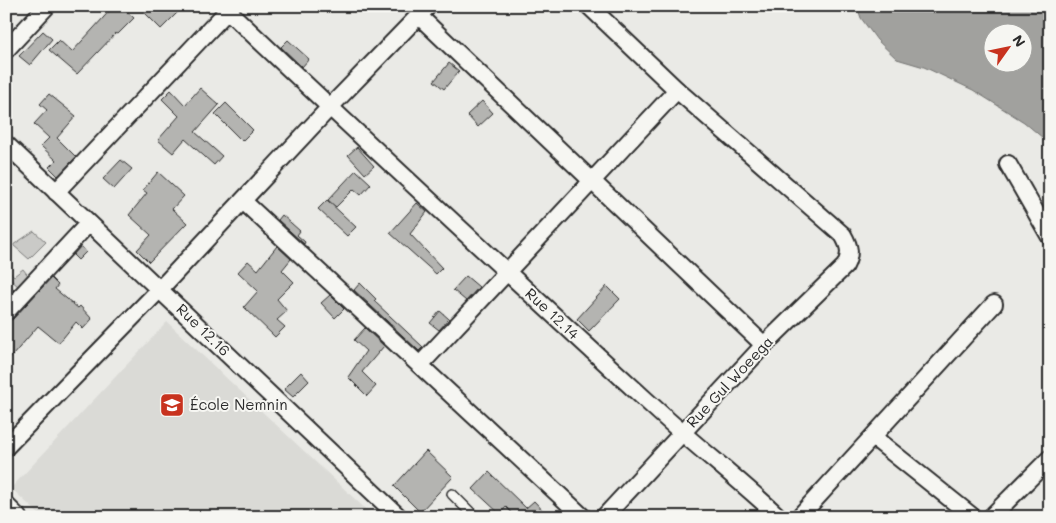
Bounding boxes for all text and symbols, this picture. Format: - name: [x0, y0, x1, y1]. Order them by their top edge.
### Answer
- north arrow: [984, 22, 1034, 72]
- text: N: [1008, 31, 1030, 50]
- street label: Rue 12.14: [521, 283, 584, 344]
- street label: Rue 12.16: [173, 299, 235, 360]
- street label: Rue Gul Woeega: [682, 331, 777, 431]
- school or university icon: École Nemnin: [159, 392, 185, 418]
- place label: École Nemnin: [190, 394, 288, 414]

